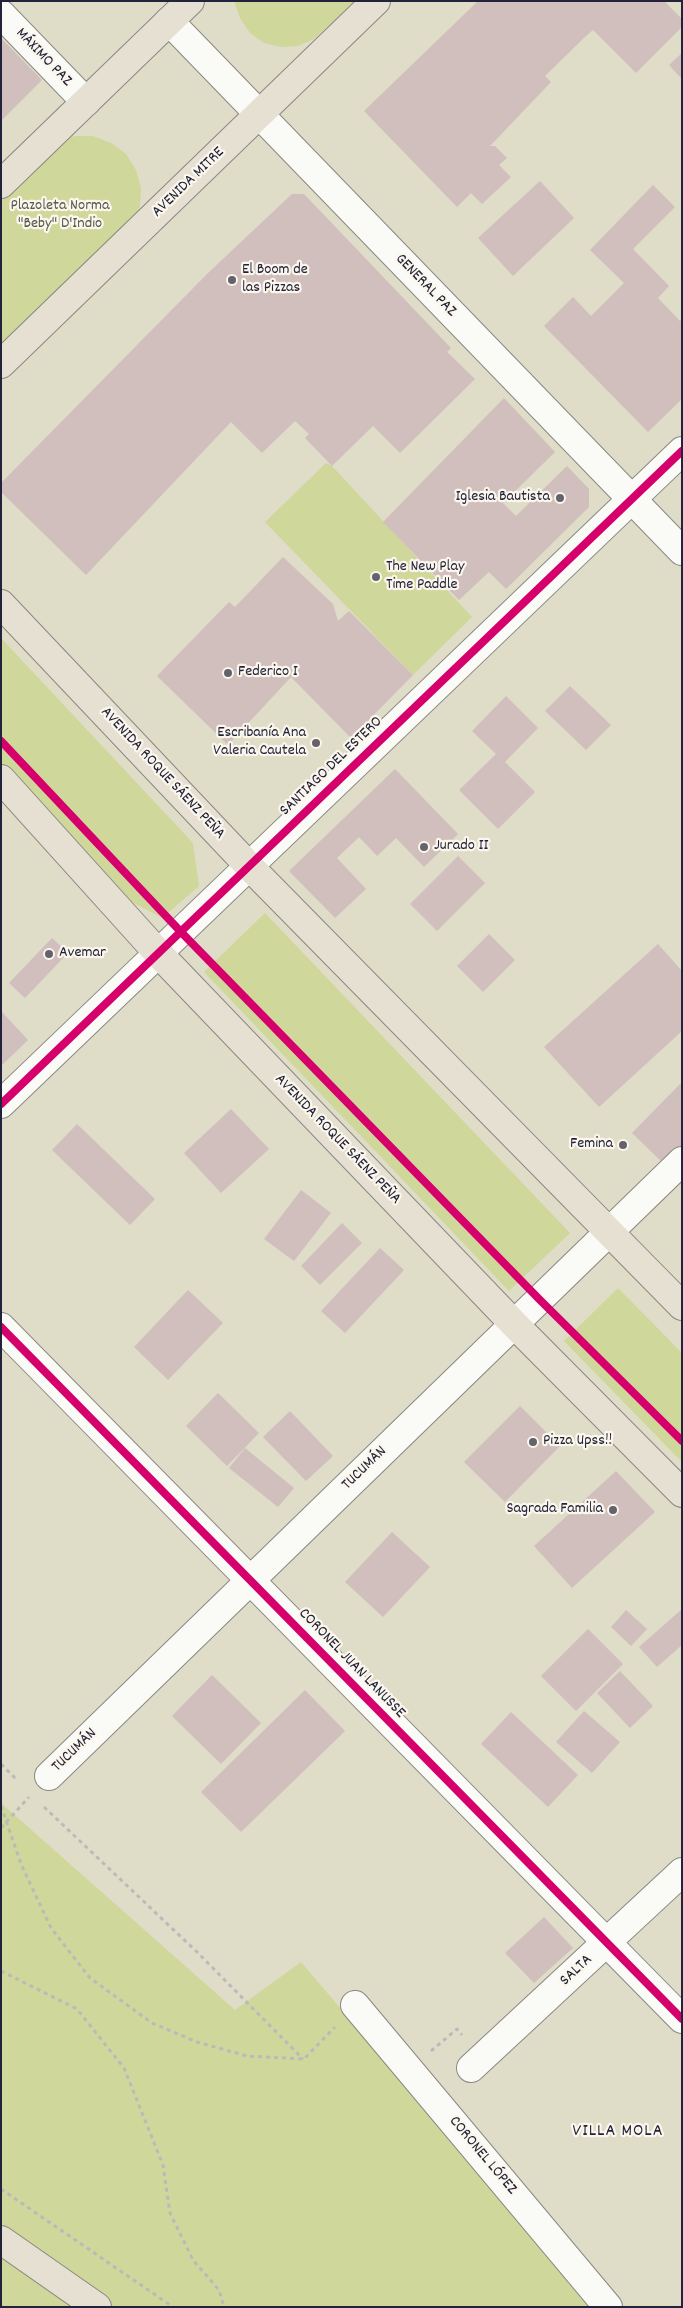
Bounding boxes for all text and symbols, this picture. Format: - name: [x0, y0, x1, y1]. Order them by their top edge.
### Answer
- street label: MÁXIMO PAZ: [11, 25, 75, 91]
- street label: AVENIDA MITRE: [149, 144, 229, 222]
- park label: Plazoleta Norma "Beby" D'Indio: [10, 197, 110, 235]
- street label: GENERAL PAZ: [390, 250, 460, 322]
- place label: El Boom de las Pizzas: [242, 261, 308, 299]
- marker: El Boom de las Pizzas: [226, 274, 238, 286]
- place label: Iglesia Bautista: [455, 488, 550, 508]
- marker: Iglesia Bautista: [554, 492, 566, 504]
- place label: The New Play Time Paddle: [386, 558, 464, 596]
- marker: The New Play Time Paddle: [370, 571, 382, 583]
- place label: Federico I: [238, 663, 298, 683]
- marker: Federico I: [222, 667, 234, 679]
- street label: AVENIDA ROQUE SÁENZ PEÑA: [96, 704, 228, 844]
- street label: SANTIAGO DEL ESTERO: [277, 713, 387, 821]
- place label: Escribanía Ana Valeria Cautela: [213, 724, 306, 762]
- marker: Escribanía Ana Valeria Cautela: [310, 737, 322, 749]
- place label: Jurado II: [434, 837, 488, 857]
- marker: Jurado II: [418, 841, 430, 853]
- place label: Avemar: [59, 944, 106, 964]
- marker: Avemar: [43, 948, 55, 960]
- street label: AVENIDA ROQUE SÁENZ PEÑA: [270, 1071, 404, 1209]
- place label: Femina: [570, 1135, 613, 1155]
- marker: Femina: [617, 1139, 629, 1151]
- place label: Pizza Upss!!: [543, 1432, 612, 1452]
- marker: Pizza Upss!!: [527, 1436, 539, 1448]
- street label: TUCUMÁN: [338, 1443, 392, 1495]
- place label: Sagrada Familia: [507, 1500, 603, 1520]
- marker: Sagrada Familia: [607, 1504, 619, 1516]
- street label: CORONEL JUAN LANUSSE: [294, 1605, 408, 1723]
- street label: TUCUMÁN: [48, 1725, 102, 1777]
- street label: SALTA: [557, 1951, 597, 1991]
- street label: CORONEL LÓPEZ: [444, 2113, 520, 2199]
- district label: VILLA MOLA: [571, 2122, 665, 2144]

